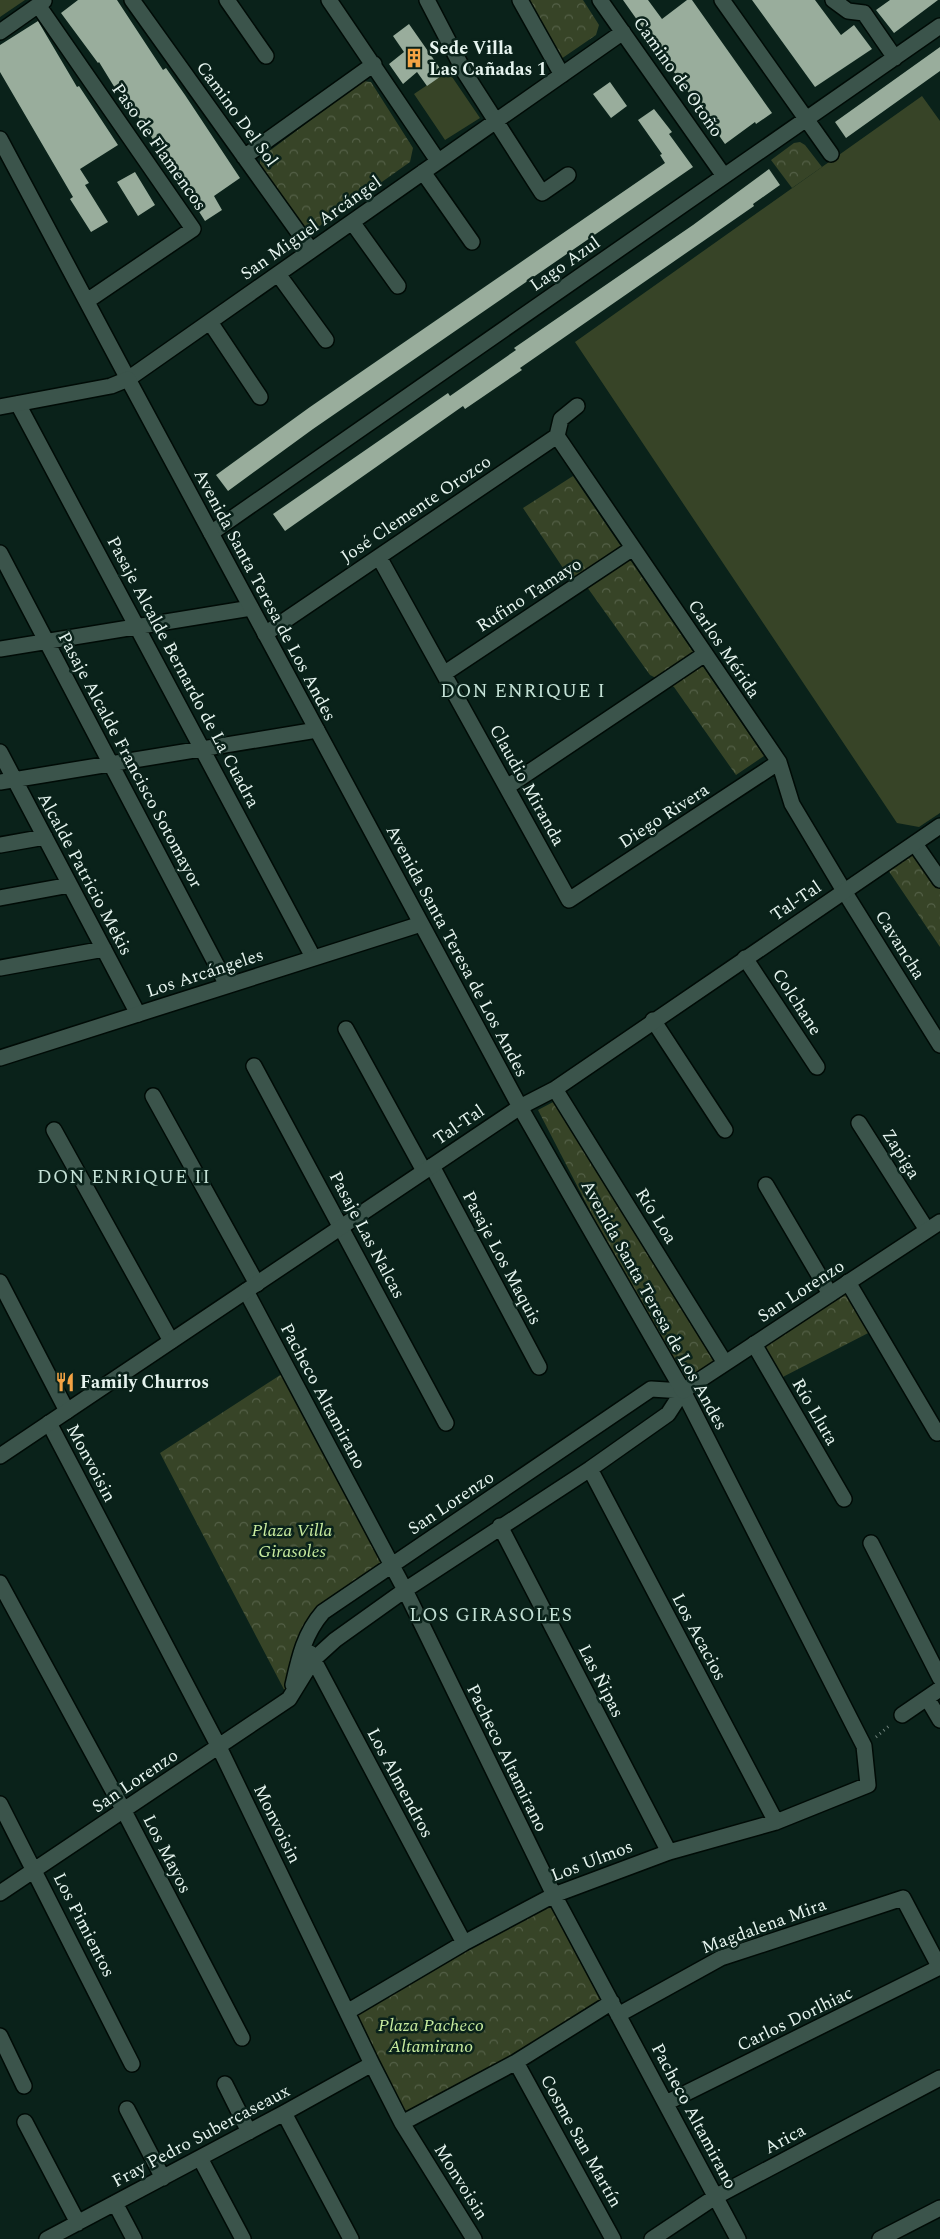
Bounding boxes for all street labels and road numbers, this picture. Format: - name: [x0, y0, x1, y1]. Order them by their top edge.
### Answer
- street label: Camino de Otoño: [626, 11, 730, 143]
- street label: Camino Del Sol: [189, 56, 285, 172]
- street label: Paso de Flamencos: [105, 78, 213, 216]
- street label: San Miguel Arcángel: [235, 169, 387, 287]
- street label: Lago Azul: [524, 230, 606, 298]
- street label: José Clemente Orozco: [335, 448, 497, 570]
- street label: Avenida Santa Teresa de Los Andes: [187, 464, 343, 726]
- street label: Pasaje Alcalde Bernardo de La Cuadra: [100, 531, 266, 813]
- street label: Rufino Tamayo: [471, 551, 587, 639]
- street label: Carlos Mérida: [681, 594, 767, 704]
- street label: Pasaje Alcalde Francisco Sotomayor: [51, 627, 209, 893]
- street label: Claudio Miranda: [482, 719, 572, 851]
- street label: Diego Rivera: [613, 776, 715, 855]
- street label: Alcalde Patricio Mekis: [31, 788, 139, 960]
- street label: Avenida Santa Teresa de Los Andes: [379, 820, 535, 1082]
- street label: Tal-Tal: [765, 874, 827, 928]
- street label: Cavancha: [868, 905, 932, 985]
- street label: Los Arcángeles: [143, 941, 267, 1005]
- street label: Colchane: [765, 963, 829, 1041]
- street label: Tal-Tal: [428, 1098, 490, 1152]
- street label: Zapiga: [875, 1124, 927, 1185]
- street label: Pasaje Las Nalcas: [322, 1166, 412, 1304]
- street label: Avenida Santa Teresa de Los Andes: [574, 1175, 734, 1435]
- street label: Río Loa: [628, 1183, 684, 1249]
- street label: Pasaje Los Maquis: [455, 1186, 549, 1330]
- street label: San Lorenzo: [752, 1253, 850, 1329]
- street label: Pacheco Altamirano: [273, 1318, 373, 1474]
- street label: Río Lluta: [785, 1373, 845, 1451]
- street label: Monvoisin: [59, 1419, 123, 1507]
- street label: San Lorenzo: [402, 1464, 500, 1542]
- street label: Los Acacios: [665, 1588, 733, 1686]
- street label: Las Ñipas: [571, 1640, 631, 1722]
- street label: Pacheco Altamirano: [459, 1679, 555, 1837]
- street label: Los Almendros: [360, 1723, 440, 1843]
- street label: San Lorenzo: [86, 1742, 184, 1820]
- street label: Monvoisin: [246, 1780, 308, 1868]
- street label: Los Mayos: [136, 1810, 198, 1898]
- street label: Los Ulmos: [547, 1833, 637, 1889]
- street label: Los Pimientos: [46, 1868, 122, 1982]
- street label: Magdalena Mira: [698, 1891, 830, 1961]
- street label: Carlos Dorlhiac: [733, 1979, 857, 2059]
- street label: Pacheco Altamirano: [644, 2038, 744, 2194]
- street label: Cosme San Martín: [533, 2069, 629, 2213]
- street label: Fray Pedro Subercaseaux: [107, 2077, 295, 2195]
- street label: Arica: [759, 2117, 811, 2161]
- street label: Monvoisin: [427, 2139, 495, 2225]

